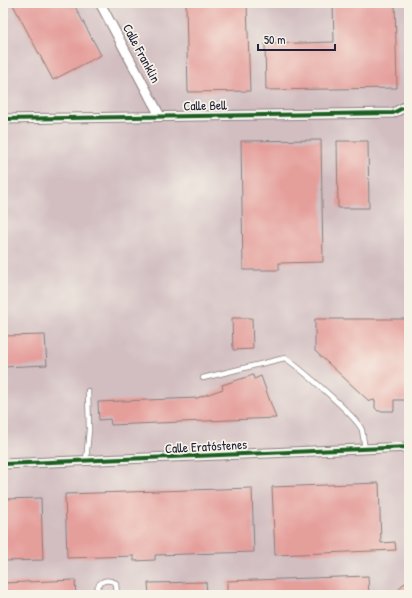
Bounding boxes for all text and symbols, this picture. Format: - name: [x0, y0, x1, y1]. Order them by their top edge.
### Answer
- street label: Calle Franklin: [119, 20, 165, 86]
- scale bar: [258, 26, 335, 52]
- text: 50 m: [264, 31, 285, 48]
- street label: Calle Bell: [183, 96, 227, 114]
- street label: Calle Eratóstenes: [164, 435, 248, 457]

